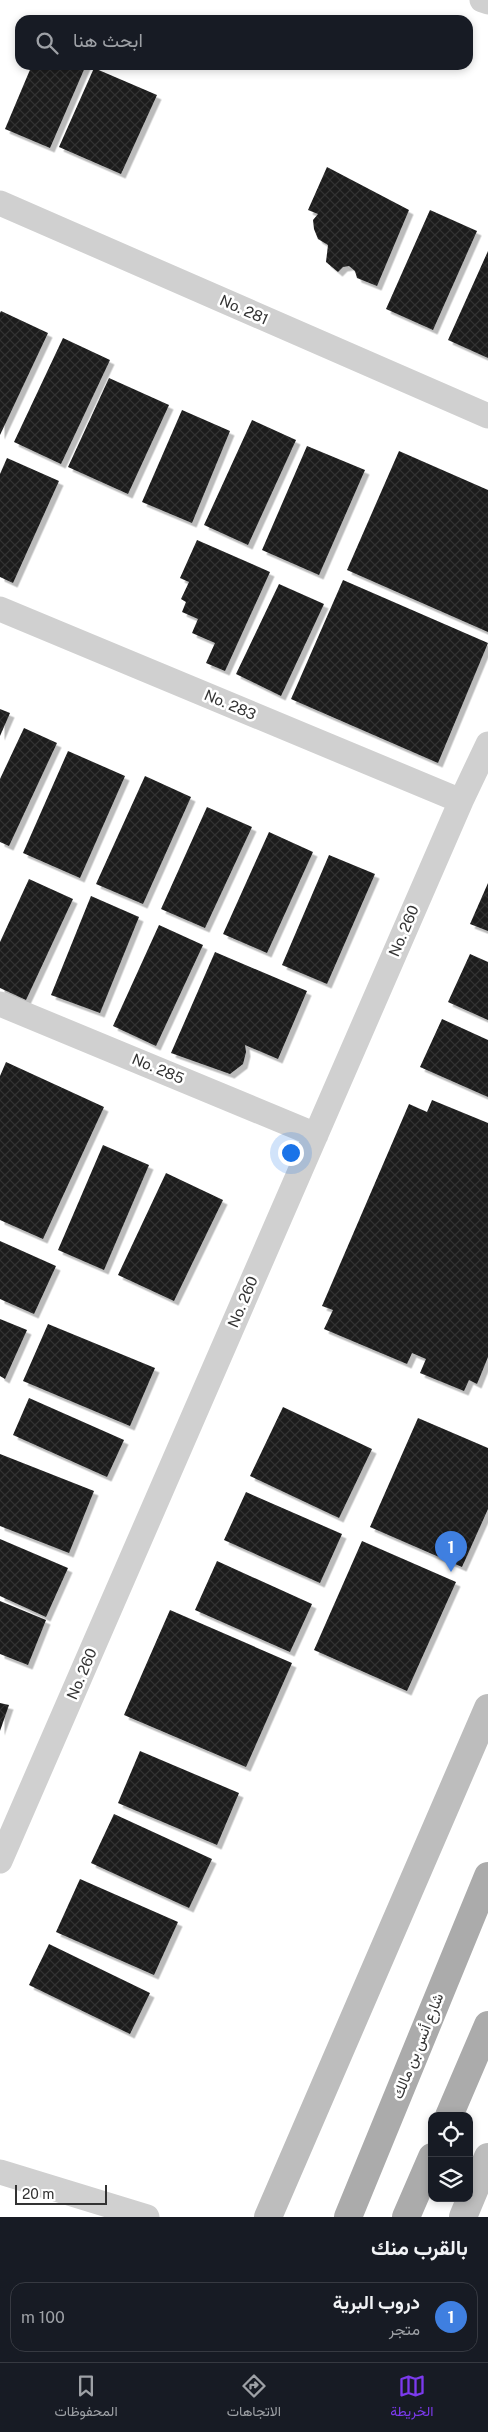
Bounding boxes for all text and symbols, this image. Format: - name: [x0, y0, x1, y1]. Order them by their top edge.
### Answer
- search box: [15, 15, 473, 70]
- icon: search: [33, 29, 61, 57]
- text: ابحث هنا: [73, 29, 143, 51]
- street label: No. 281: [217, 291, 271, 328]
- street label: No. 283: [202, 686, 259, 723]
- street label: No. 260: [385, 903, 422, 959]
- street label: No. 285: [130, 1050, 187, 1087]
- your location: [278, 1140, 304, 1166]
- street label: No. 260: [224, 1274, 261, 1330]
- pin: 1: [435, 1531, 467, 1572]
- street label: No. 260: [63, 1646, 100, 1702]
- street label: شارع أنس بن مالك: [389, 1990, 449, 2102]
- map controls: [428, 2112, 473, 2202]
- button: locate: [428, 2112, 473, 2157]
- button: layers: [428, 2157, 473, 2202]
- scale bar: [15, 2182, 108, 2205]
- text: 20 m: [22, 2186, 54, 2202]
- text: بالقرب منك: [371, 2235, 468, 2260]
- text: دروب البرية: [333, 2291, 420, 2313]
- text: 100 m: [21, 2308, 65, 2327]
- text: 1: [448, 2308, 454, 2327]
- text: متجر: [389, 2320, 420, 2339]
- tab: المحفوظات: [55, 2372, 118, 2424]
- tab: الاتجاهات: [227, 2372, 281, 2424]
- tab: الخريطة: [390, 2372, 433, 2424]

